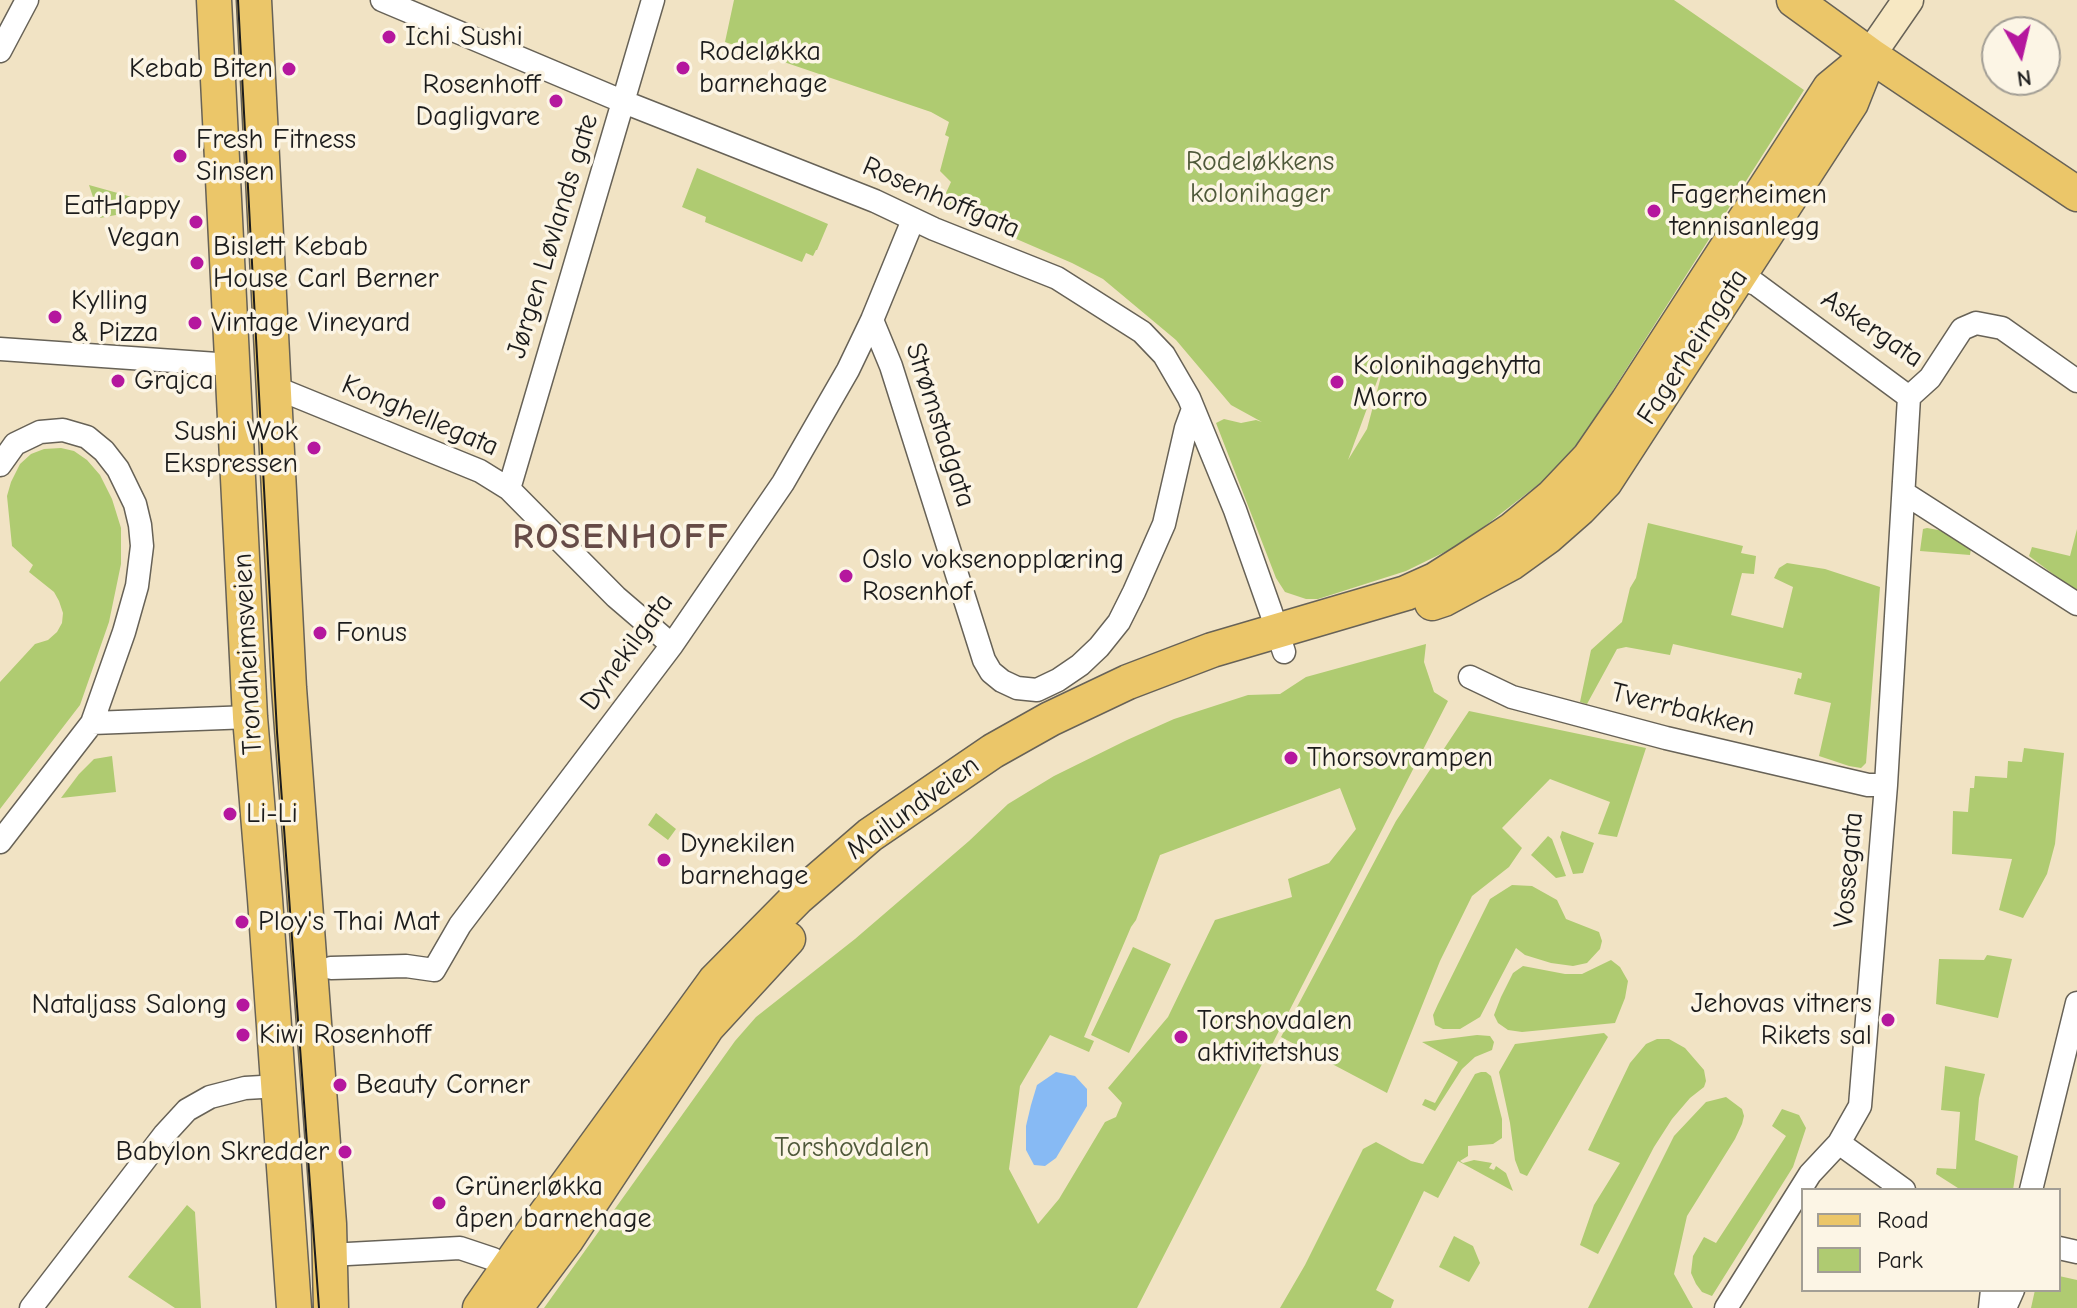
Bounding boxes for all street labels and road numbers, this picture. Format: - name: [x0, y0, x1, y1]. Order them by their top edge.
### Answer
- street label: Jørgen Løvlands gate: [500, 110, 606, 362]
- street label: Rosenhoffgata: [857, 150, 1025, 246]
- street label: Fagerheimgata: [1630, 263, 1756, 431]
- street label: Askergata: [1814, 283, 1930, 375]
- street label: Strømstadgata: [898, 339, 982, 511]
- street label: Konghellegata: [337, 368, 503, 464]
- street label: Trondheimsveien: [226, 552, 270, 756]
- street label: Dynekilgata: [573, 587, 681, 717]
- street label: Tverrbakken: [1607, 676, 1759, 744]
- street label: Mailundveien: [840, 749, 986, 867]
- street label: Vossegata: [1827, 811, 1871, 929]

